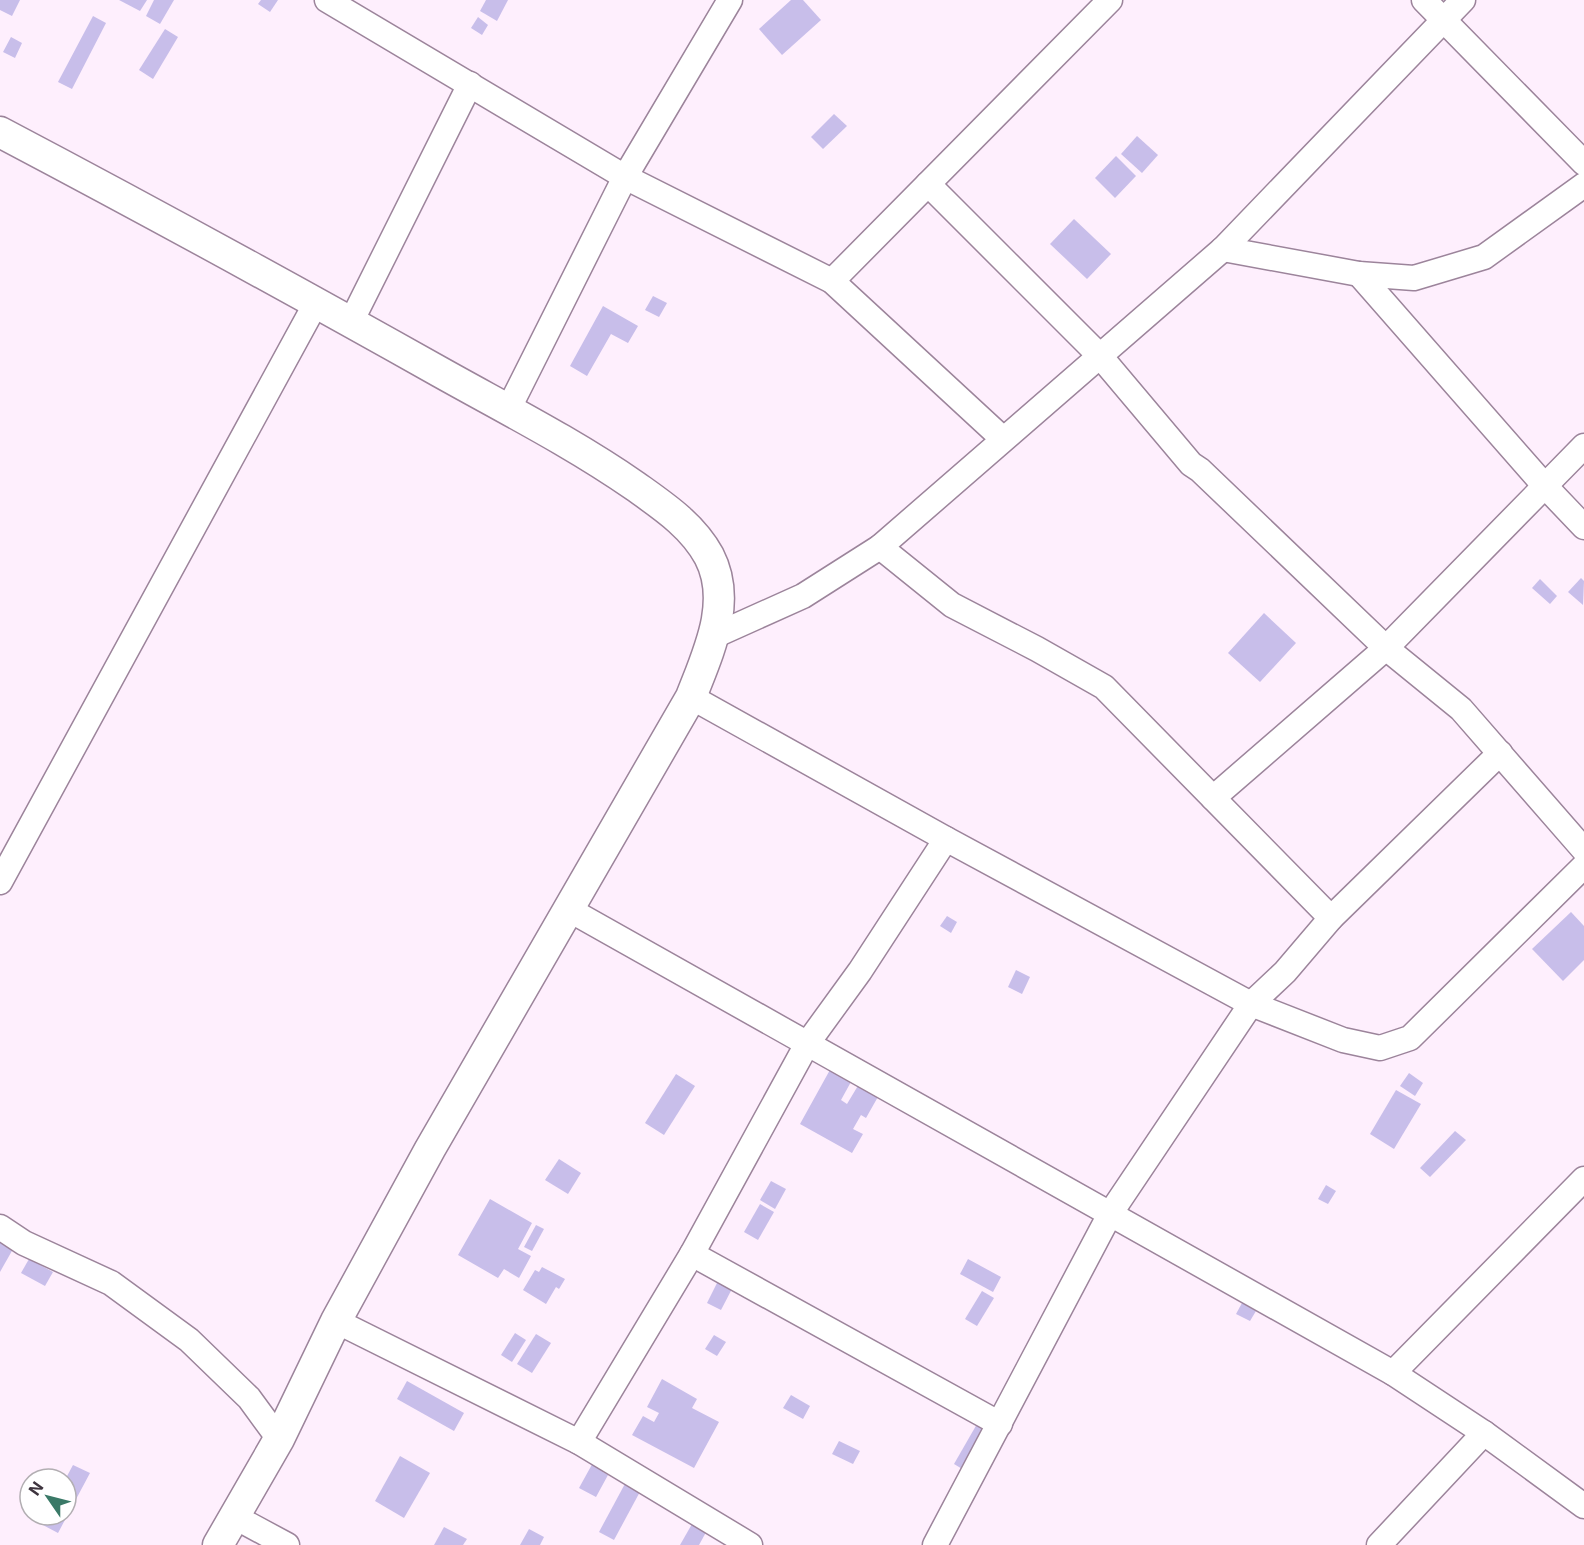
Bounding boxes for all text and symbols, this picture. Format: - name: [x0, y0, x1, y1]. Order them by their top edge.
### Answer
- north arrow: [18, 1467, 78, 1527]
- text: N: [24, 1478, 47, 1499]

